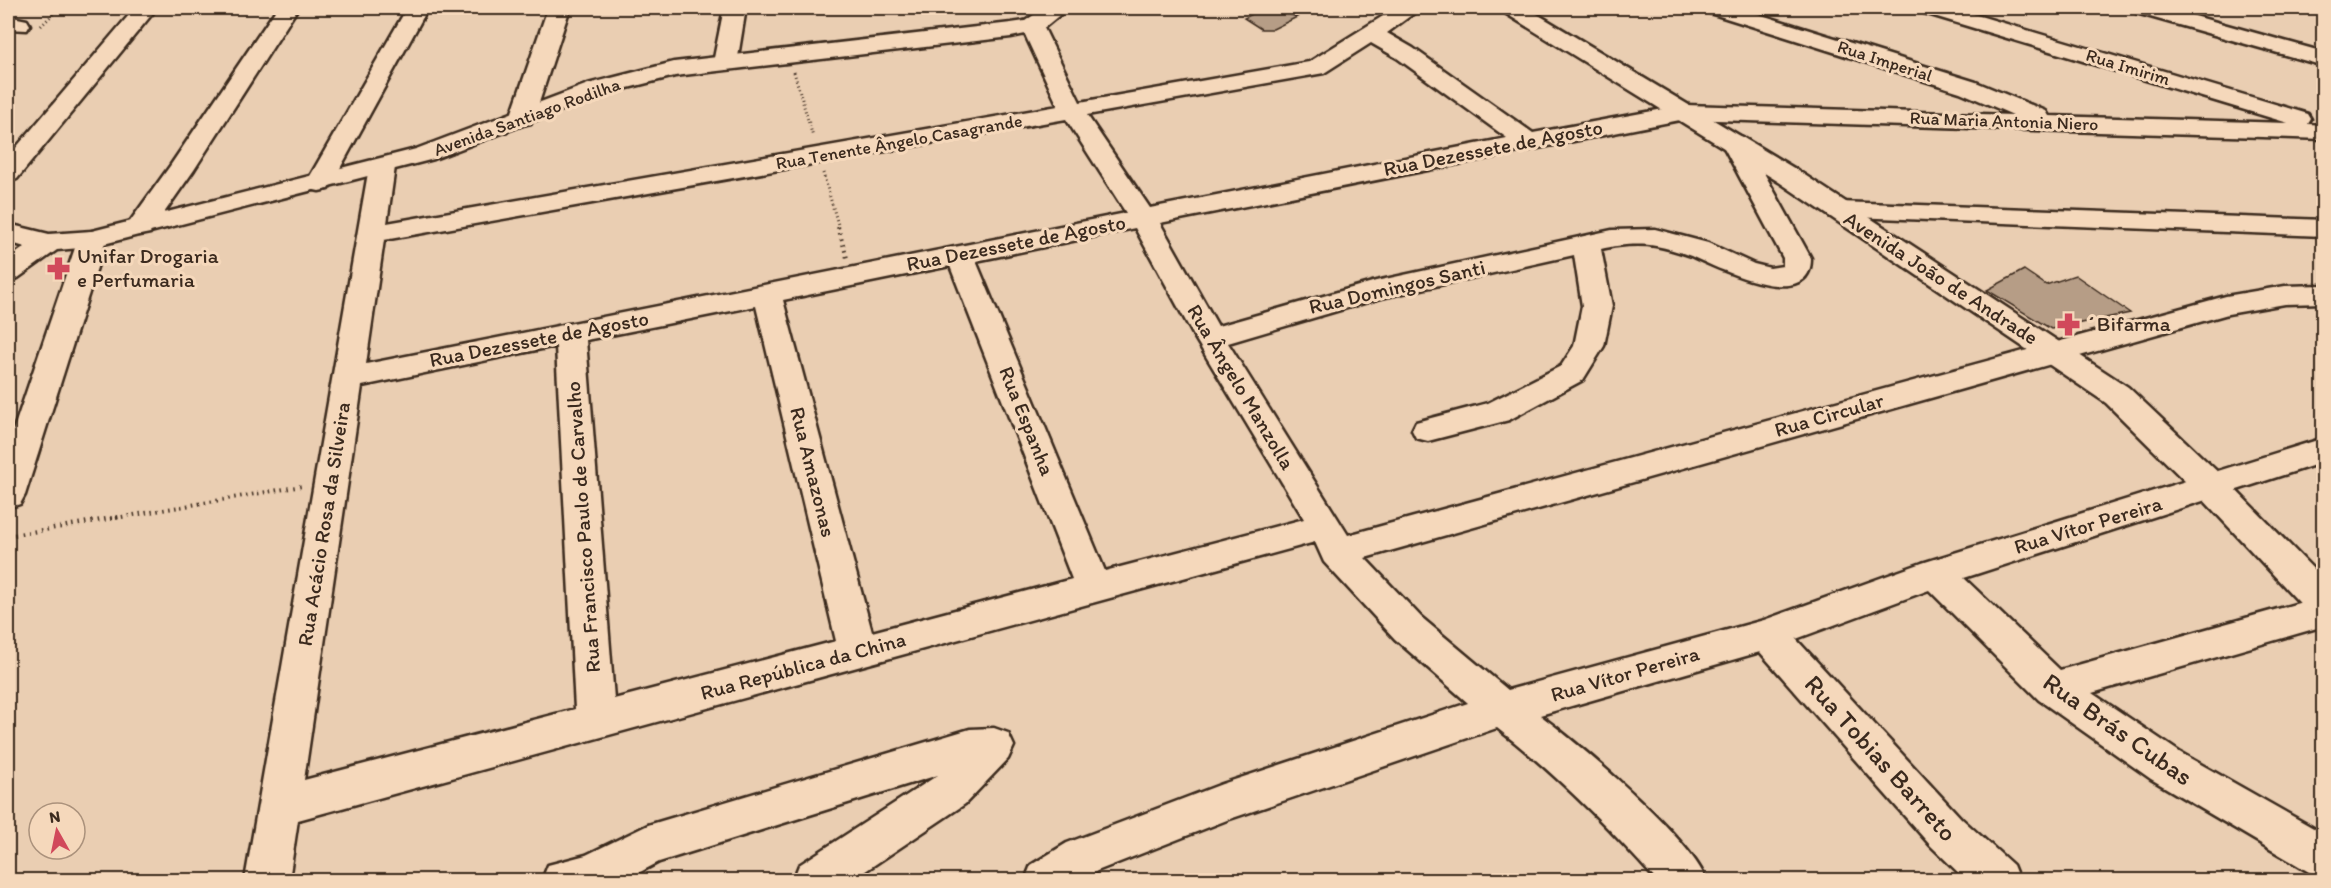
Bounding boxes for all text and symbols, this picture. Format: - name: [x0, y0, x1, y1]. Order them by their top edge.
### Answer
- street label: Rua Imperial: [1835, 35, 1935, 87]
- street label: Rua Imirim: [2083, 44, 2173, 90]
- street label: Avenida Santiago Rodilha: [431, 73, 624, 161]
- street label: Rua Maria Antonia Niero: [1909, 107, 2099, 135]
- street label: Rua Tenente Ângelo Casagrande: [774, 109, 1024, 175]
- street label: Rua Dezessete de Agosto: [1381, 114, 1605, 181]
- street label: Avenida João de Andrade: [1840, 205, 2043, 350]
- street label: Rua Dezessete de Agosto: [904, 209, 1128, 276]
- place label: Unifar Drogaria e Perfumaria: [77, 243, 219, 292]
- street label: Rua Domingos Santi: [1306, 254, 1488, 319]
- pharmacy icon: Unifar Drogaria e Perfumaria: [46, 255, 72, 281]
- street label: Rua Ângelo Manzolla: [1182, 299, 1301, 474]
- street label: Rua Dezessete de Agosto: [427, 305, 651, 372]
- pharmacy icon: ´Bifarma: [2055, 311, 2081, 337]
- place label: ´Bifarma: [2086, 311, 2171, 336]
- street label: Rua Espanha: [994, 362, 1061, 479]
- street label: Rua Francisco Paulo de Carvalho: [560, 380, 605, 674]
- street label: Rua Circular: [1771, 387, 1887, 442]
- street label: Rua Acácio Rosa da Silveira: [292, 400, 355, 648]
- street label: Rua Amazonas: [785, 404, 842, 540]
- street label: Rua Vítor Pereira: [2011, 490, 2165, 559]
- street label: Rua República da China: [697, 626, 908, 705]
- street label: Rua Vítor Pereira: [1548, 640, 1702, 707]
- street label: Rua Brás Cubas: [2037, 666, 2199, 792]
- street label: Rua Tobias Barreto: [1798, 668, 1964, 848]
- north arrow: [27, 801, 87, 861]
- text: N: [48, 806, 62, 827]

